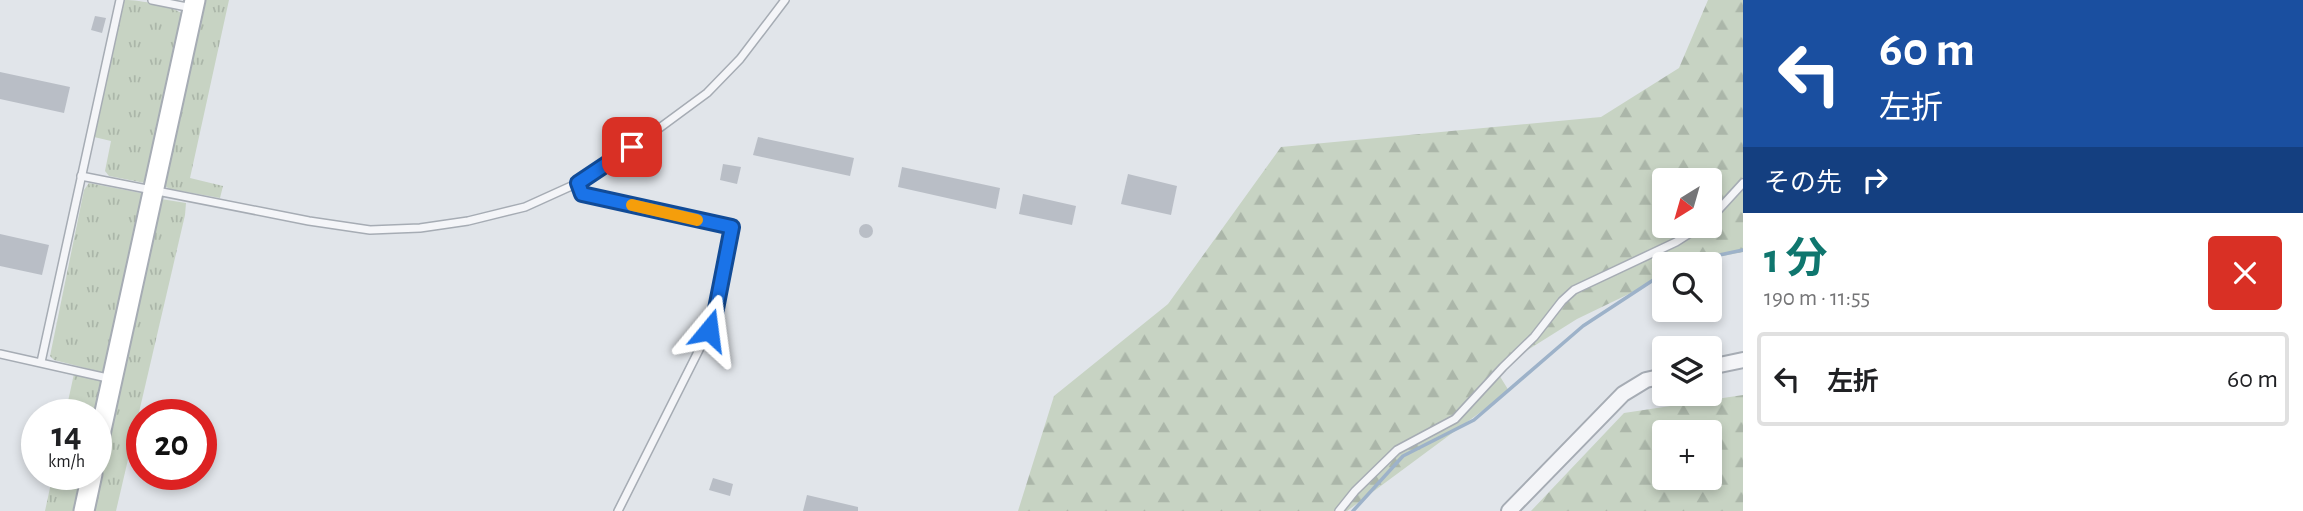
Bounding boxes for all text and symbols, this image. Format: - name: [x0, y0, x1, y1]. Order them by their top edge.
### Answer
- text: 60 m: [1879, 26, 1975, 75]
- icon: left: [1764, 28, 1855, 119]
- text: 左折: [1879, 92, 1943, 124]
- pin: [602, 117, 662, 177]
- icon: arrive: [613, 128, 651, 166]
- icon: right: [1856, 161, 1894, 199]
- north arrow: [1652, 168, 1722, 238]
- map controls: [1652, 168, 1722, 490]
- text: その先: [1764, 170, 1842, 196]
- button: close: [2208, 236, 2282, 310]
- text: 1 分: [1764, 238, 1827, 280]
- button: search: [1652, 252, 1722, 322]
- text: 190 m · 11:55: [1764, 287, 1870, 310]
- position arrow: [672, 293, 746, 367]
- button: layers: [1652, 336, 1722, 406]
- icon: left: [1768, 360, 1806, 398]
- text: 60 m: [2227, 366, 2278, 392]
- text: 左折: [1827, 369, 1879, 395]
- speed limit sign: 20: [126, 399, 217, 490]
- text: 14: [51, 418, 82, 453]
- button: +: [1652, 420, 1722, 490]
- text: km/h: [48, 453, 85, 471]

